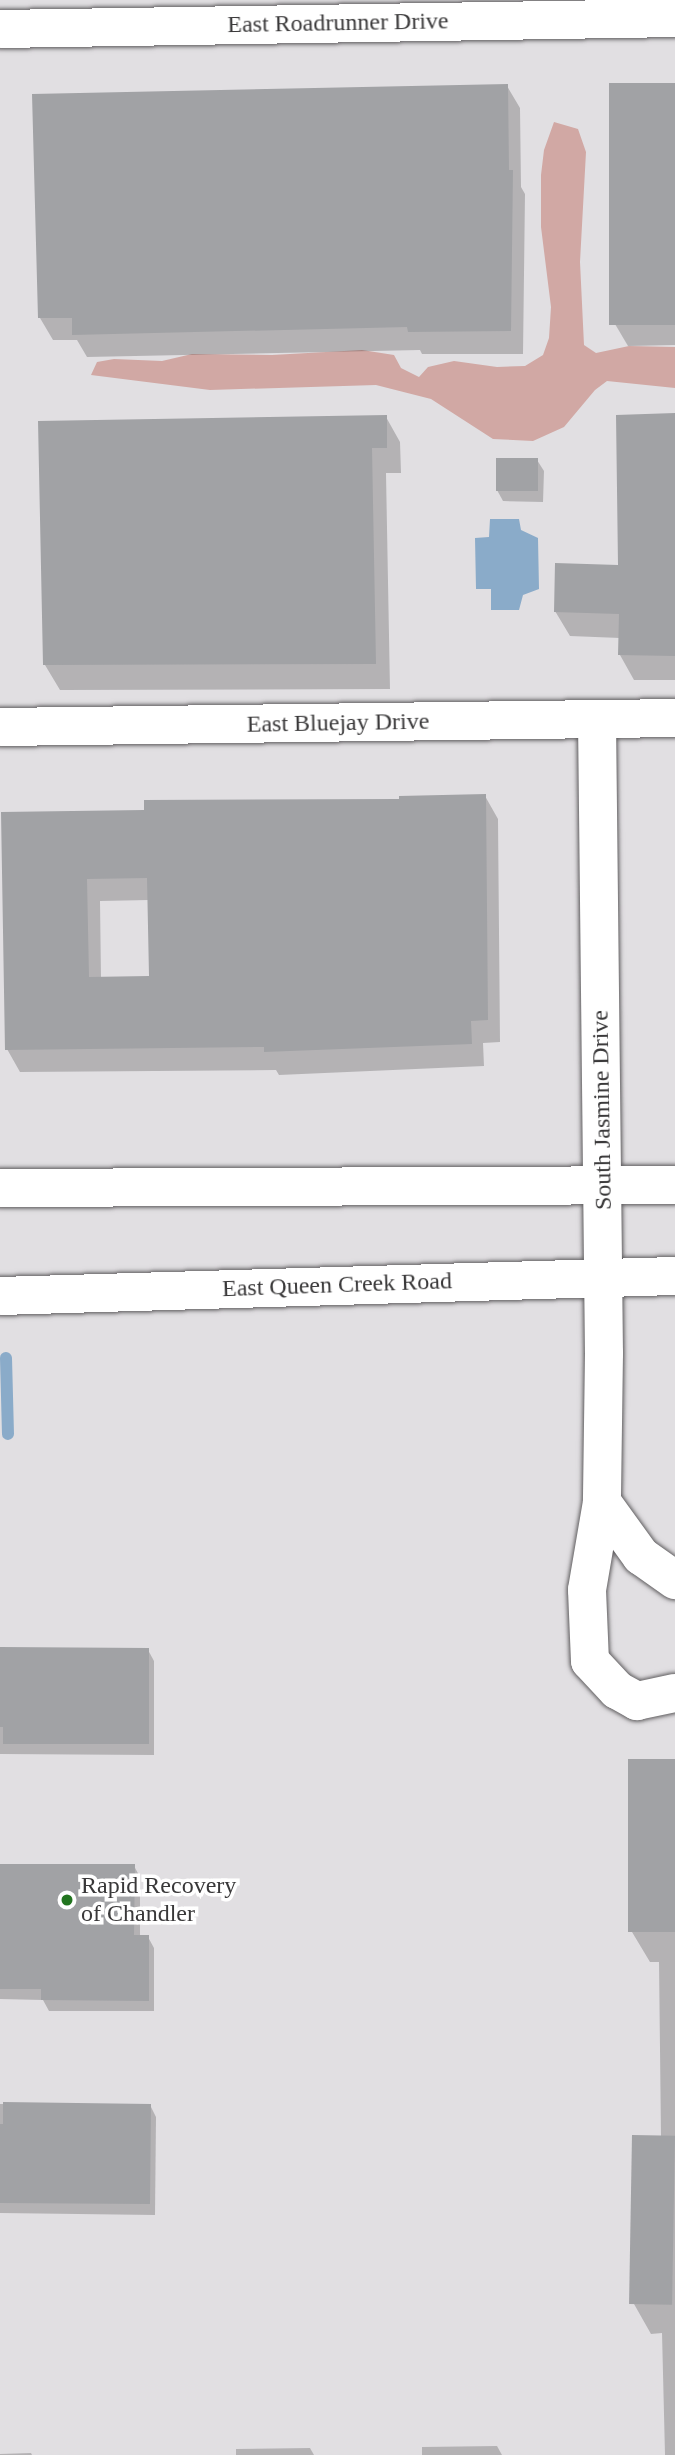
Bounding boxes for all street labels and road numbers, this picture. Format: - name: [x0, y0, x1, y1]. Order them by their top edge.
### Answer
- street label: East Roadrunner Drive: [227, 7, 449, 39]
- street label: East Bluejay Drive: [246, 707, 430, 739]
- street label: South Jasmine Drive: [586, 1010, 618, 1210]
- street label: East Queen Creek Road: [222, 1267, 452, 1303]

